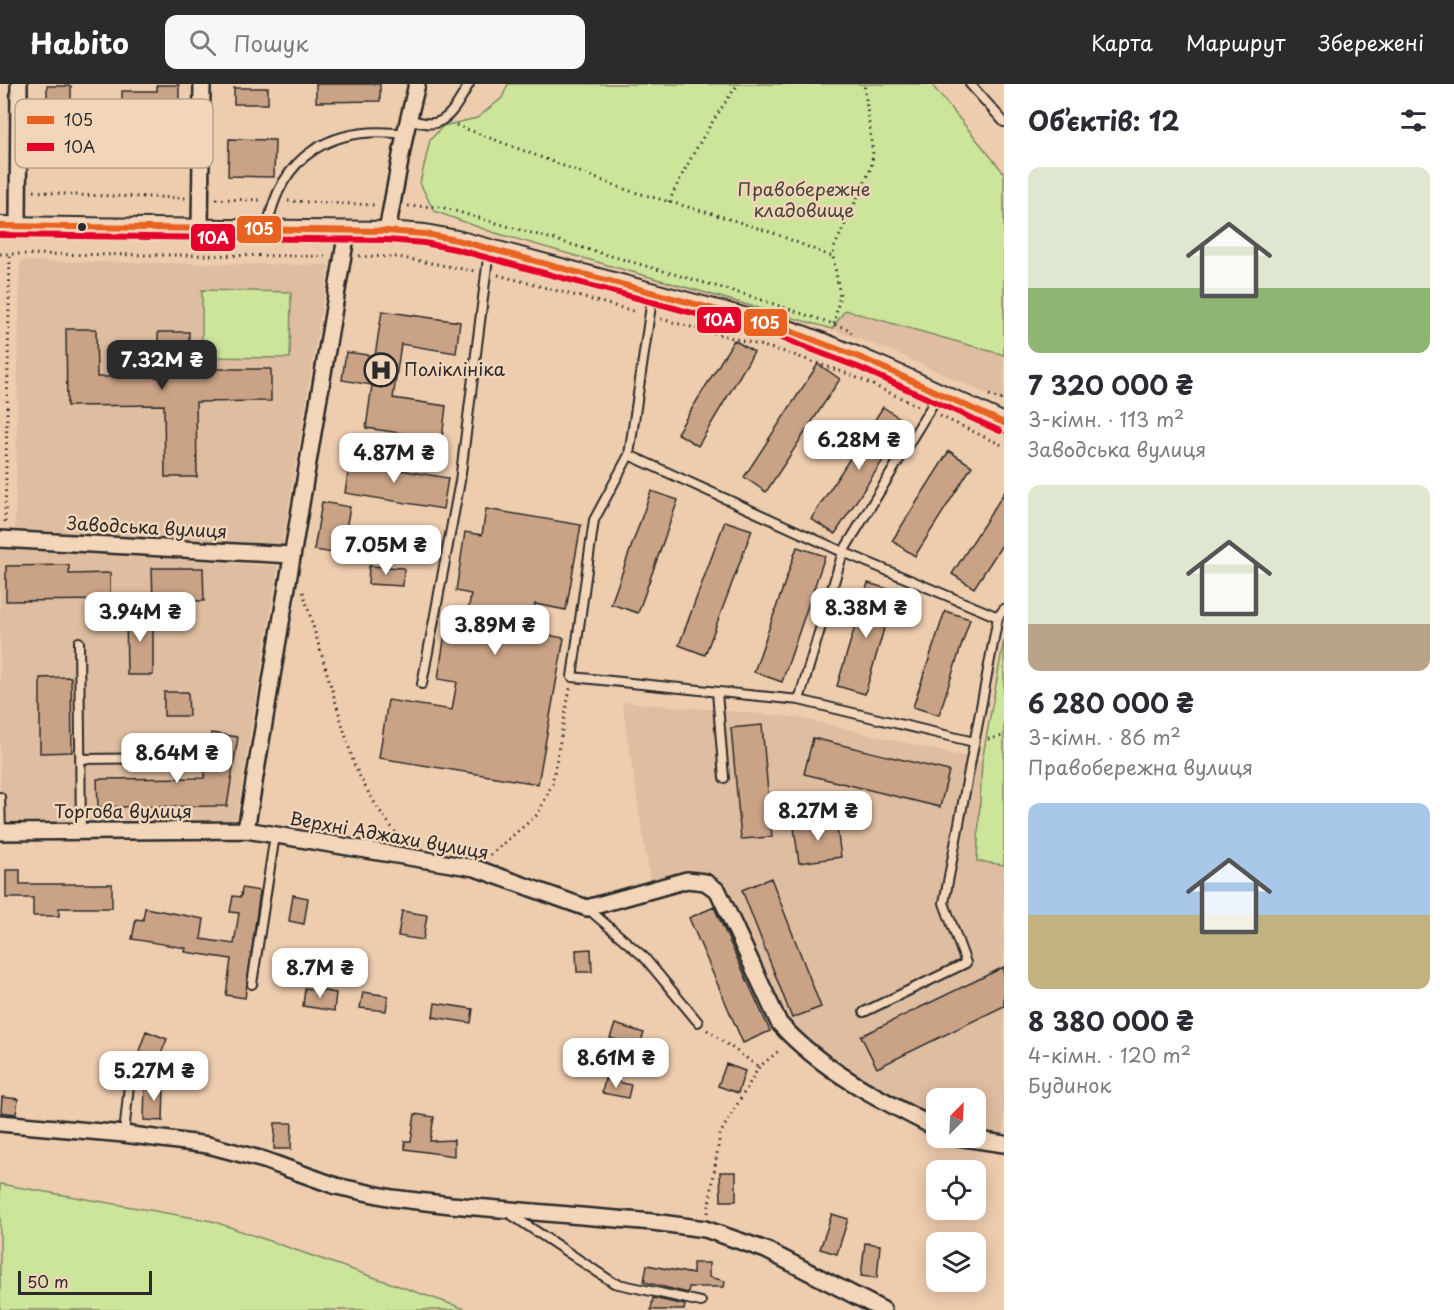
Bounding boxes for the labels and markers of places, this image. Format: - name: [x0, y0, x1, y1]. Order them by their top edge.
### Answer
- unlabelled marker: [76, 221, 88, 233]
- pin: 7.32M ₴: [107, 340, 217, 391]
- hospital icon: Поліклініка: [363, 352, 399, 388]
- place label: Поліклініка: [404, 355, 506, 382]
- pin: 6.28M ₴: [804, 420, 914, 471]
- pin: 4.87M ₴: [339, 433, 449, 484]
- pin: 7.05M ₴: [331, 525, 441, 576]
- pin: 8.38M ₴: [811, 588, 921, 639]
- pin: 3.94M ₴: [85, 592, 195, 643]
- pin: 3.89M ₴: [440, 605, 550, 656]
- pin: 8.64M ₴: [122, 733, 232, 784]
- pin: 8.27M ₴: [763, 791, 873, 842]
- pin: 8.7M ₴: [271, 948, 369, 999]
- pin: 8.61M ₴: [561, 1038, 671, 1089]
- pin: 5.27M ₴: [99, 1051, 209, 1102]

